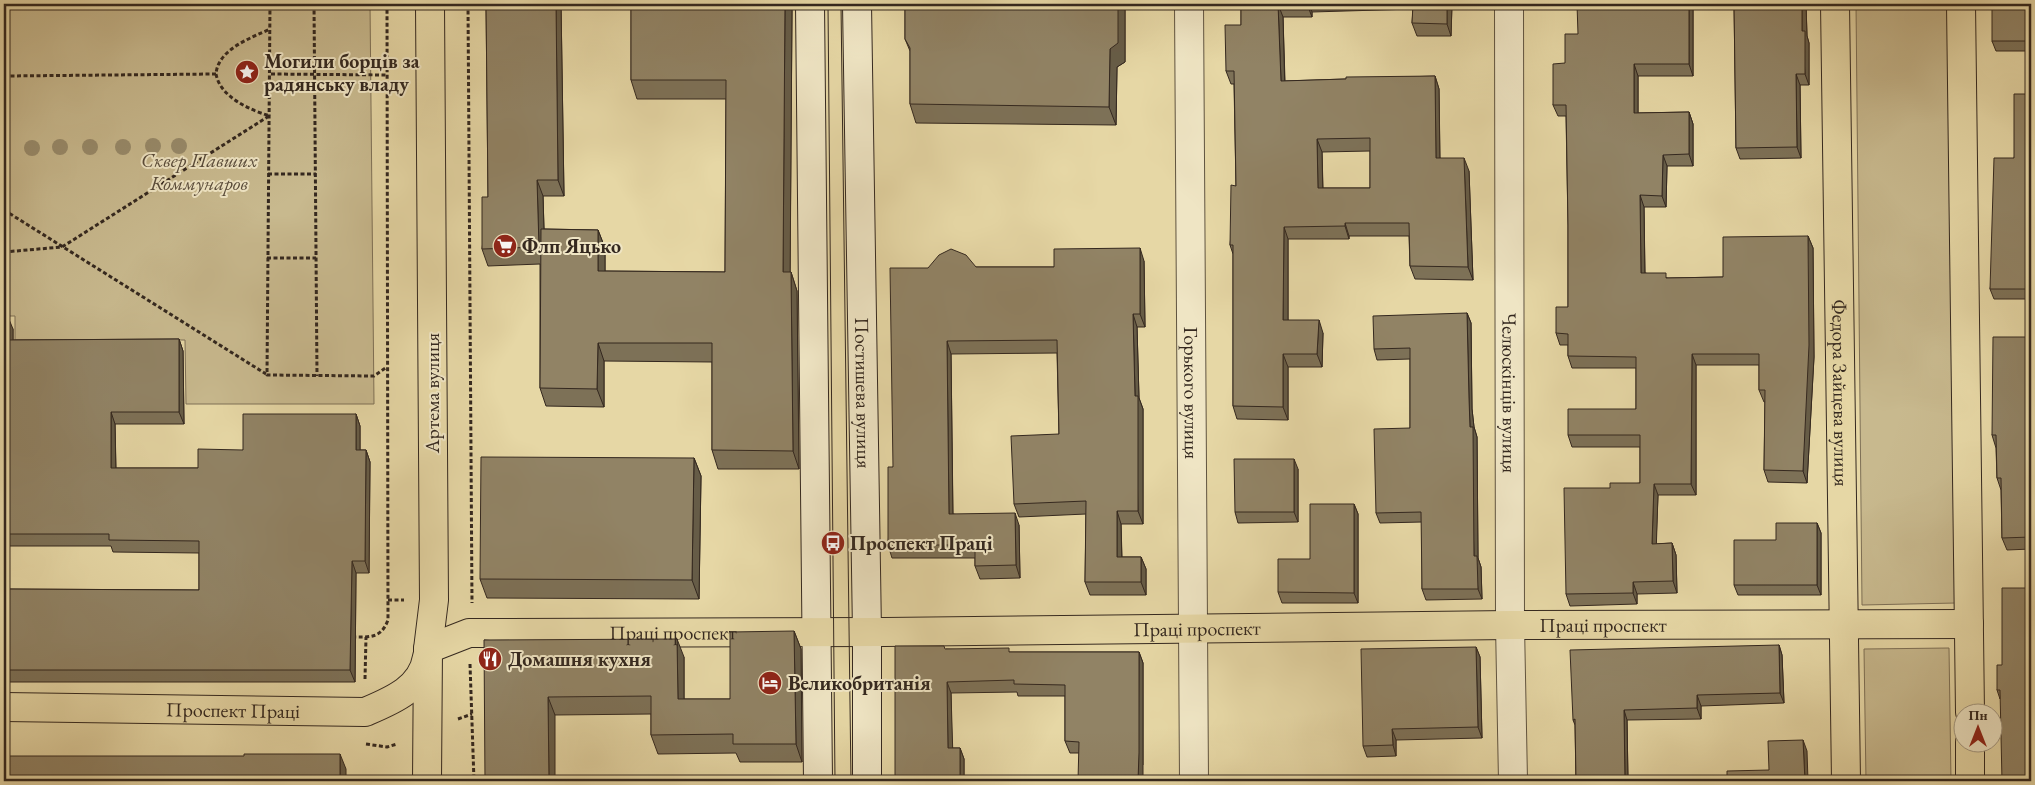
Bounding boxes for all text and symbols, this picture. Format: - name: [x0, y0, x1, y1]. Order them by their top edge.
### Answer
- place label: Могили борців за радянську владу: [264, 48, 420, 97]
- place icon: Могили борців за радянську владу: [234, 59, 260, 85]
- park label: Сквер Павших Коммунаров: [141, 147, 258, 196]
- supermarket icon: Флп Яцько: [492, 233, 518, 259]
- place label: Флп Яцько: [522, 233, 621, 259]
- street label: Федора Зайцева вулиця: [1826, 299, 1855, 487]
- street label: Челюскінців вулиця: [1496, 313, 1523, 473]
- street label: Постишева вулиця: [849, 317, 877, 469]
- street label: Горького вулиця: [1178, 327, 1205, 459]
- street label: Артема вулиця: [419, 333, 445, 454]
- bus stop icon: Проспект Праці: [820, 530, 846, 556]
- place label: Проспект Праці: [850, 530, 993, 556]
- street label: Праці проспект: [1539, 612, 1667, 638]
- street label: Праці проспект: [1133, 615, 1261, 642]
- street label: Праці проспект: [609, 619, 737, 646]
- restaurant icon: Домашня кухня: [477, 646, 503, 672]
- place label: Домашня кухня: [508, 646, 651, 672]
- hotel icon: Великобританія: [757, 670, 783, 696]
- place label: Великобританія: [788, 670, 931, 696]
- street label: Проспект Праці: [166, 696, 300, 724]
- north arrow: [1952, 702, 2002, 752]
- text: Пн: [1968, 706, 1988, 724]

